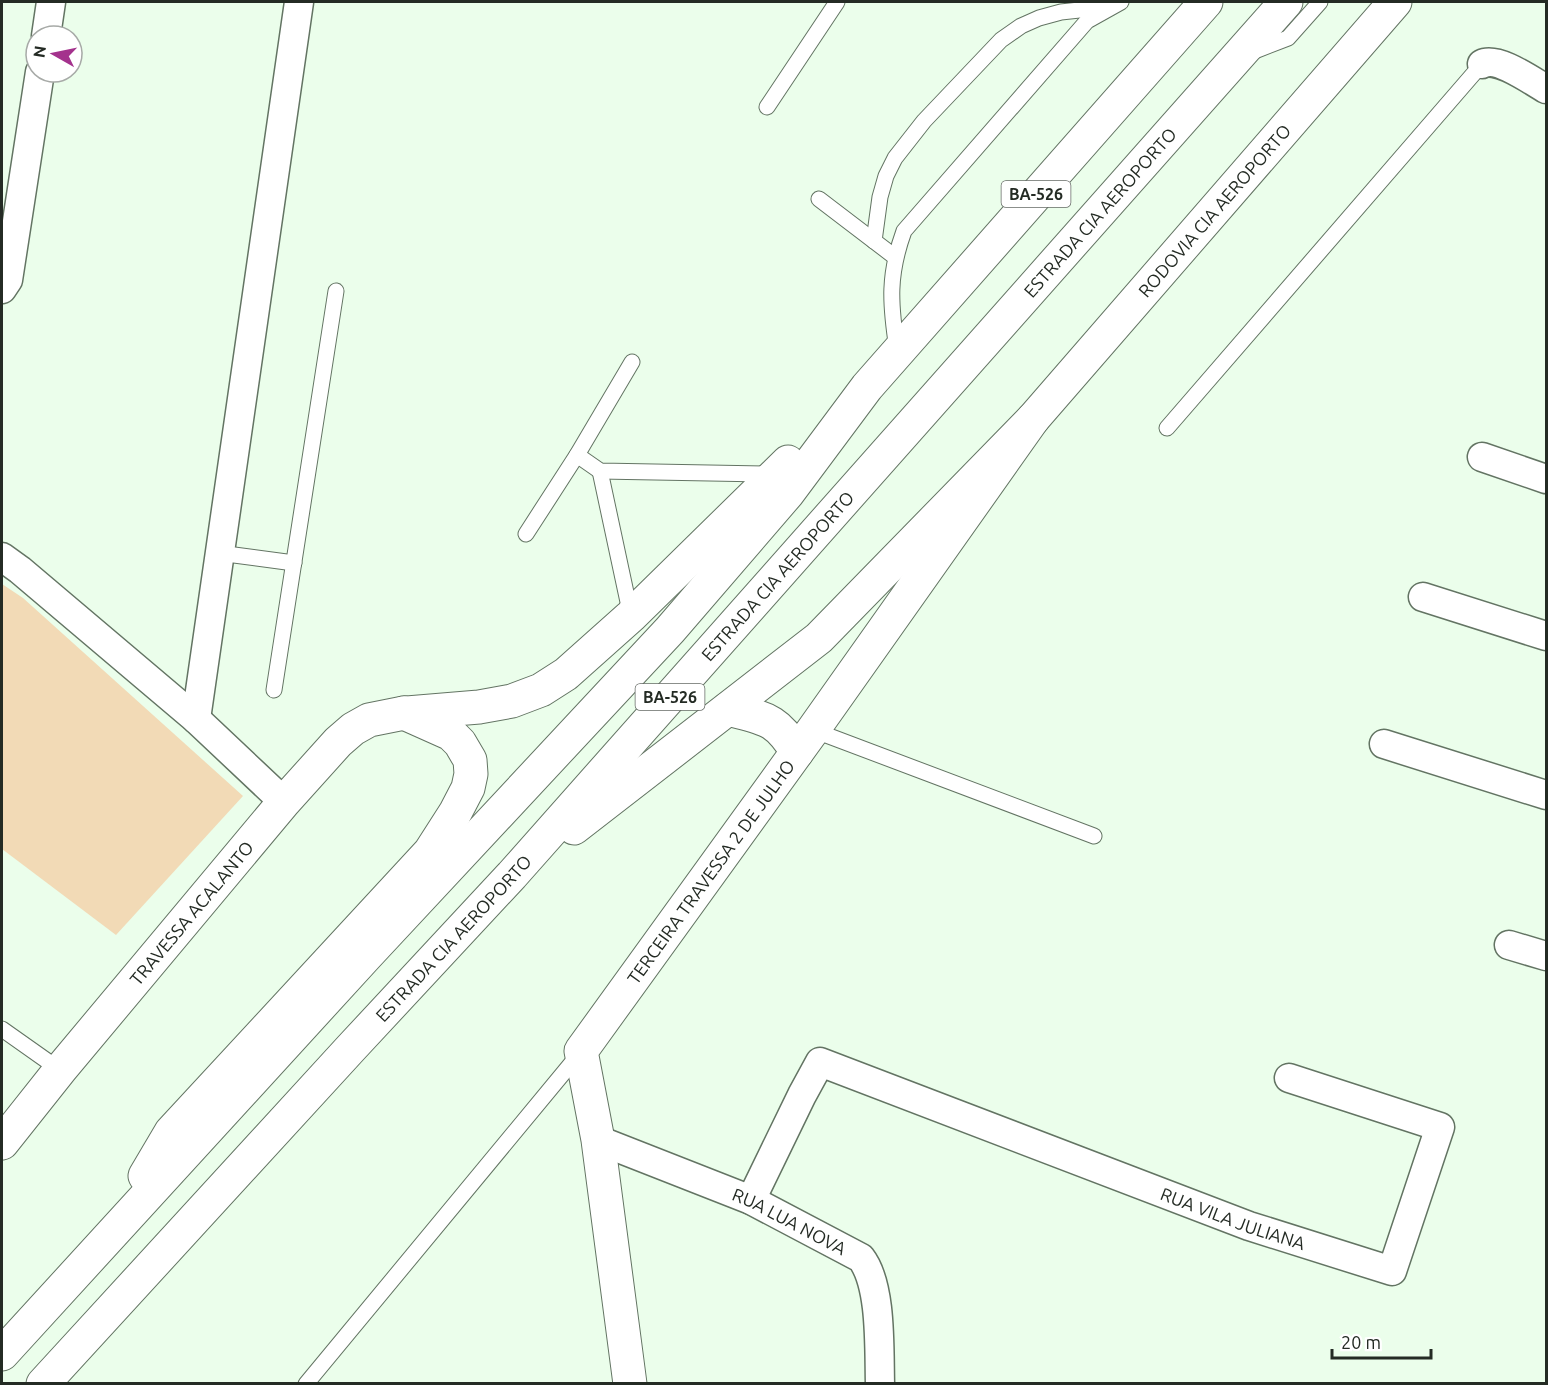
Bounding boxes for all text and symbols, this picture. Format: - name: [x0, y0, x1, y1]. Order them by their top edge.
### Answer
- north arrow: [24, 24, 84, 84]
- text: N: [29, 44, 49, 59]
- street label: RODOVIA CIA AEROPORTO: [1134, 120, 1294, 301]
- street label: ESTRADA CIA AEROPORTO: [1019, 123, 1180, 301]
- road number: BA-526: [1002, 181, 1070, 207]
- street label: ESTRADA CIA AEROPORTO: [697, 487, 858, 665]
- road number: BA-526: [636, 684, 704, 710]
- street label: TERCEIRA TRAVESSA 2 DE JULHO: [623, 756, 798, 987]
- street label: TRAVESSA ACALANTO: [125, 837, 257, 989]
- street label: ESTRADA CIA AEROPORTO: [371, 851, 535, 1025]
- street label: RUA VILA JULIANA: [1158, 1183, 1308, 1253]
- street label: RUA LUA NOVA: [730, 1184, 850, 1259]
- scale bar: [1332, 1322, 1431, 1360]
- text: 20 m: [1341, 1332, 1381, 1352]

